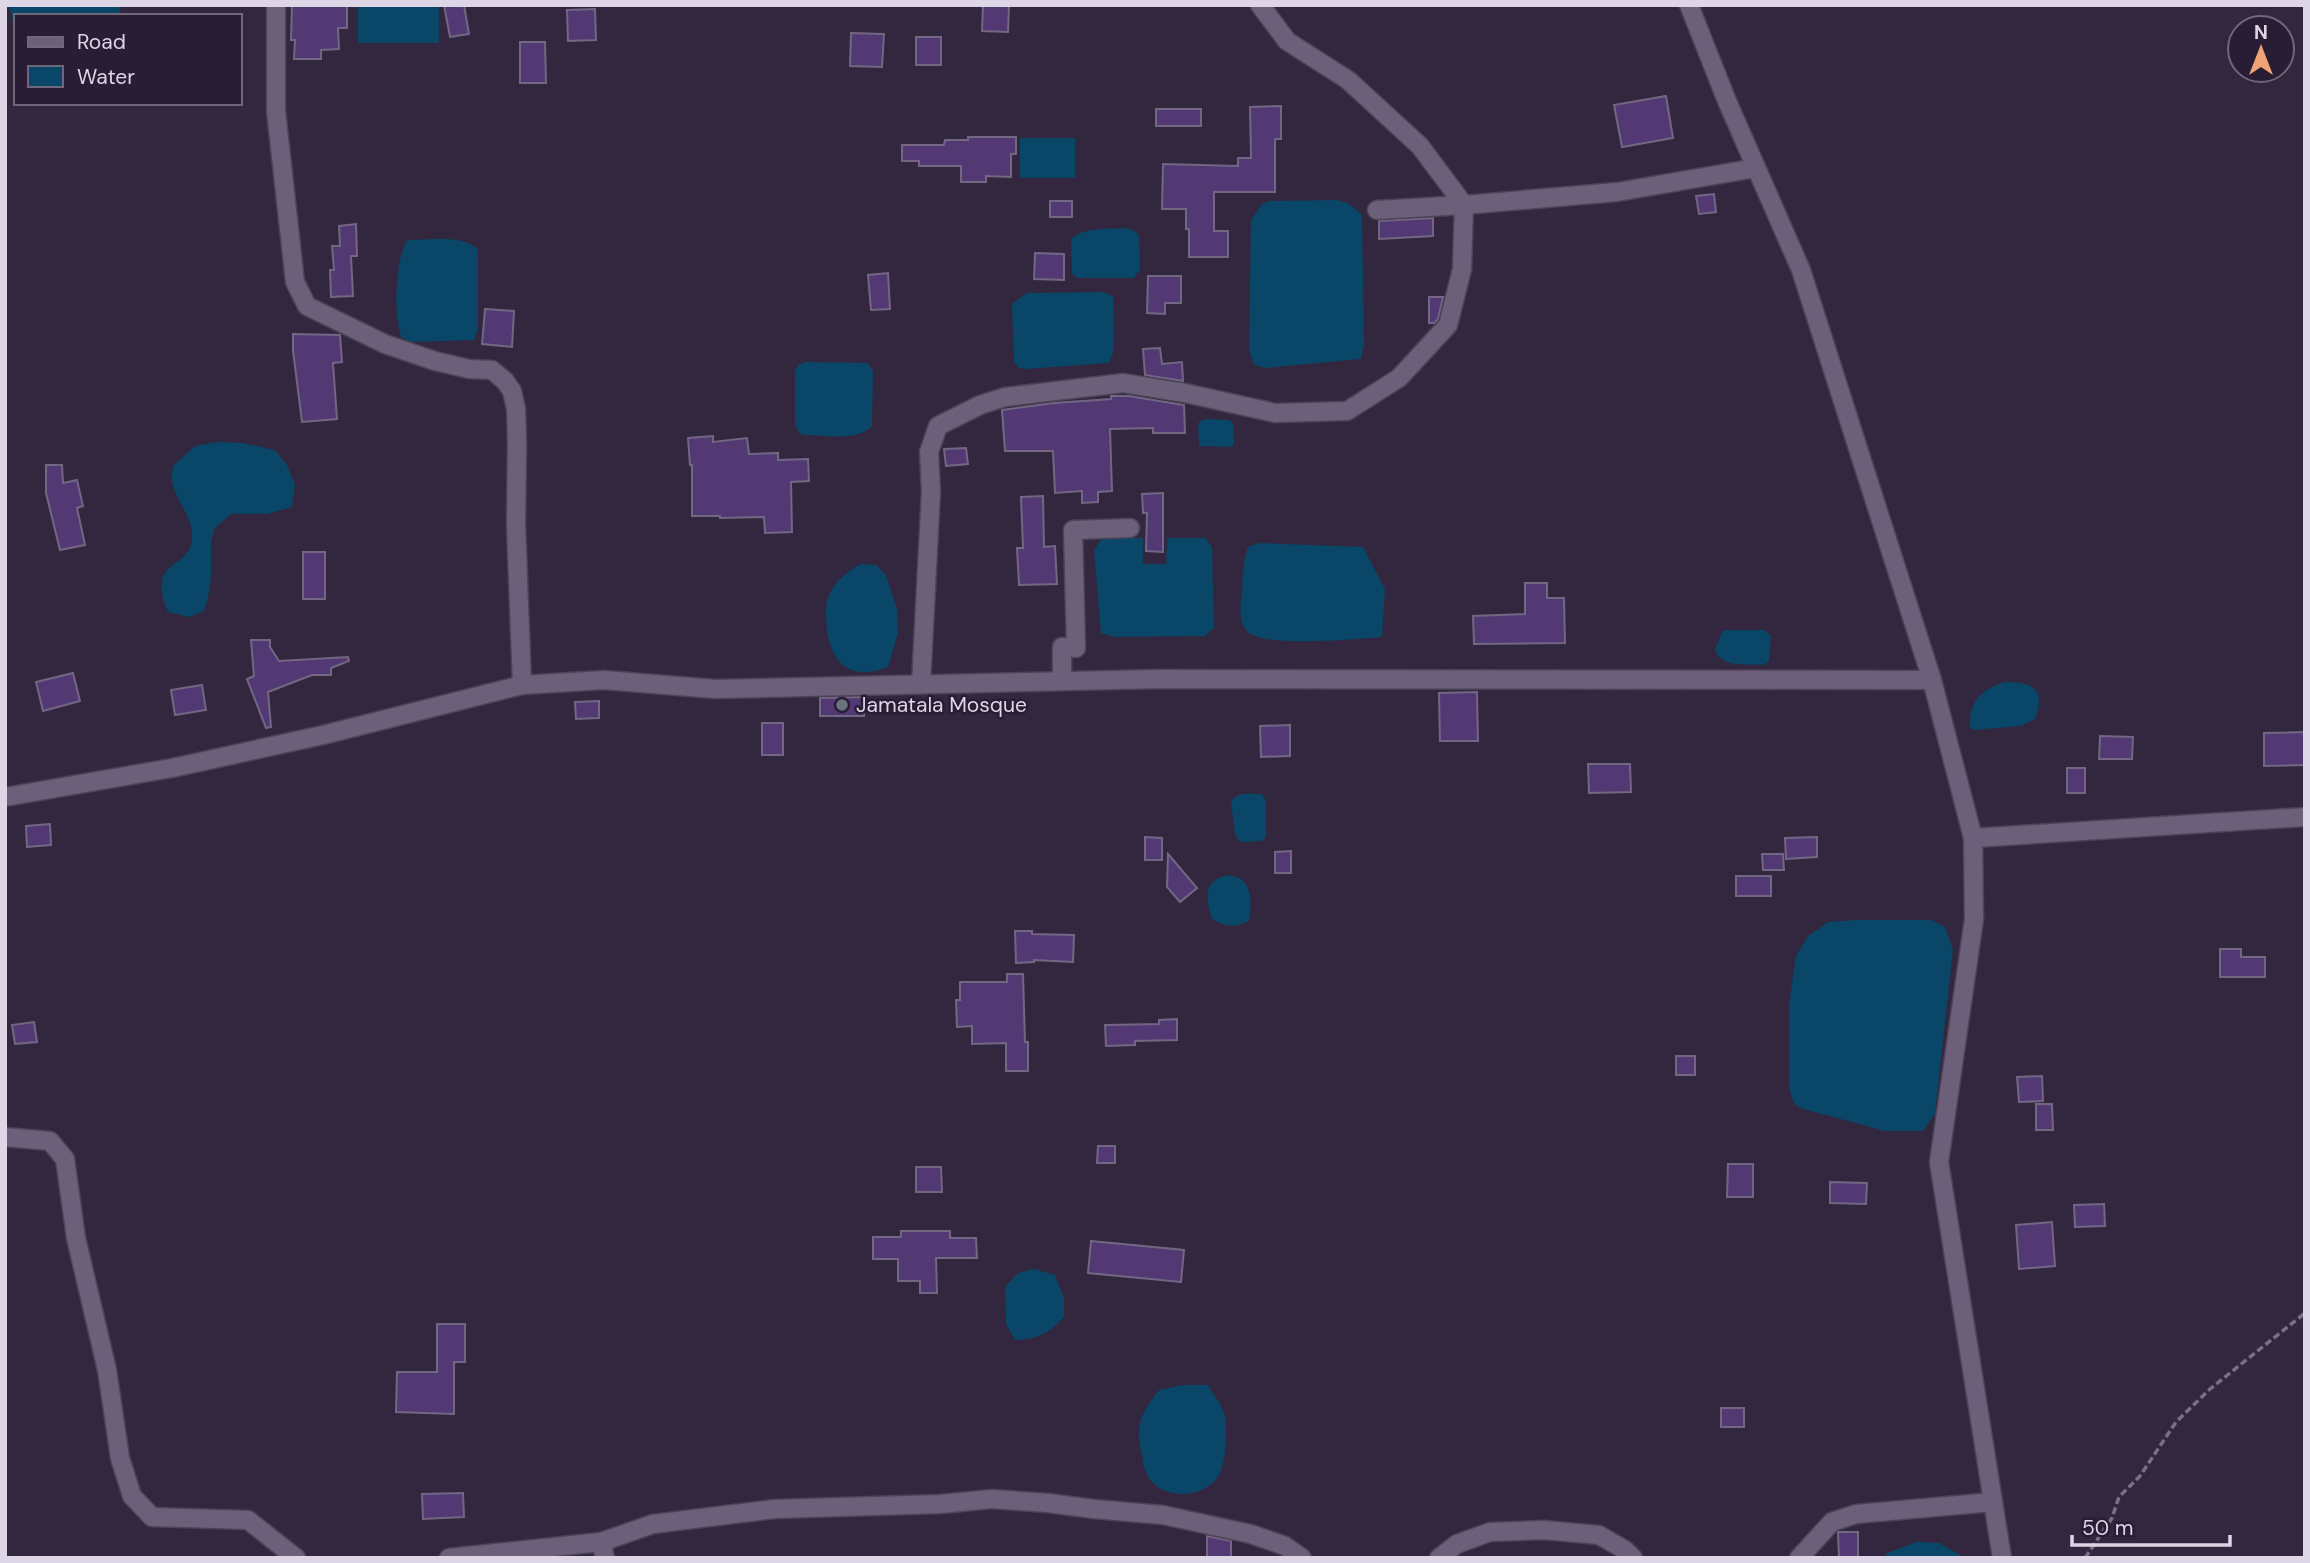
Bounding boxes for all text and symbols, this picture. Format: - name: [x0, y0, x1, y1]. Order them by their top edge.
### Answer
- legend: [14, 14, 242, 105]
- north arrow: [2226, 14, 2296, 84]
- text: N: [2254, 20, 2268, 45]
- text: Road: [77, 28, 126, 56]
- text: Water: [77, 63, 135, 91]
- place label: Jamatala Mosque: [856, 691, 1027, 719]
- marker: Jamatala Mosque: [834, 697, 850, 713]
- scale bar: [2072, 1504, 2230, 1548]
- text: 50 m: [2082, 1514, 2133, 1542]

